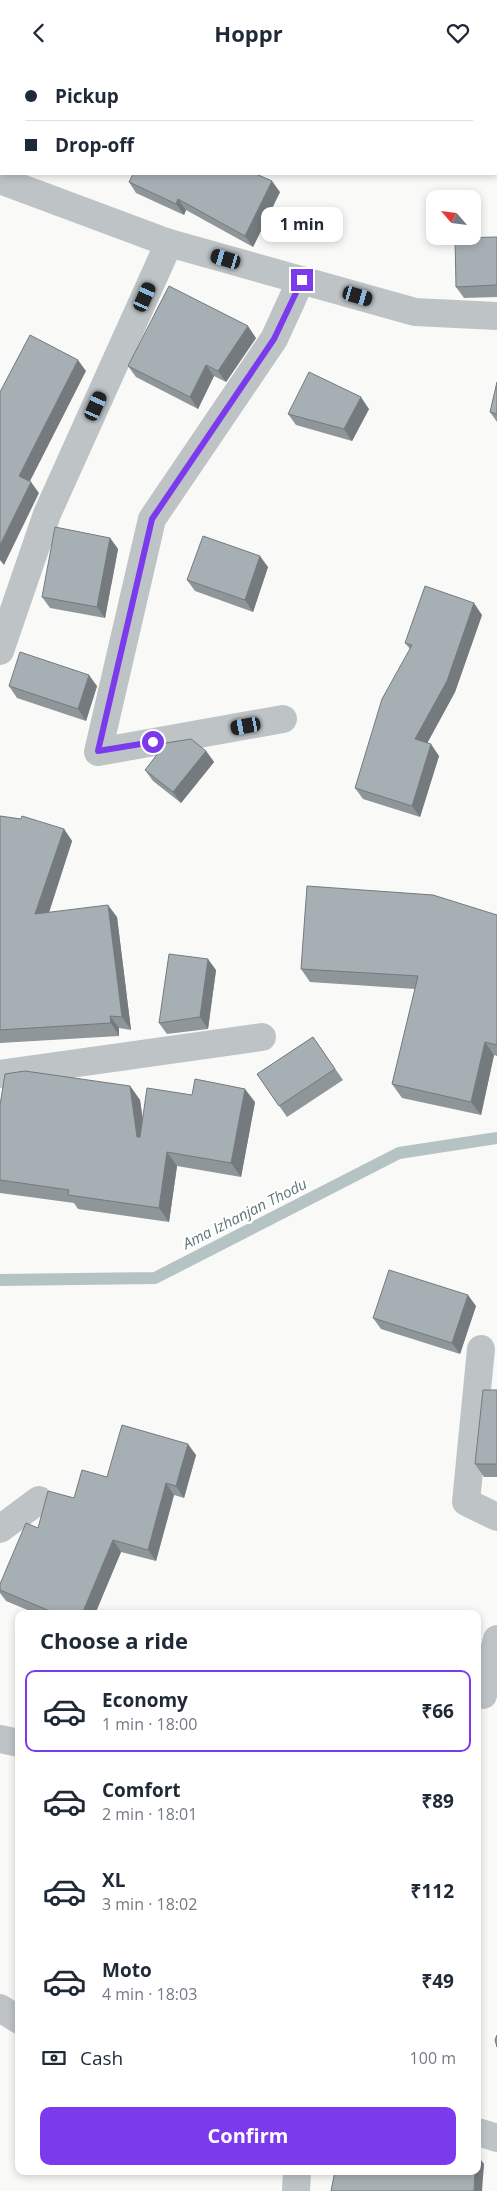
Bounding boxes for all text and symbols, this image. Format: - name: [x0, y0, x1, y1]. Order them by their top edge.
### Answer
- text: Hoppr: [214, 18, 283, 48]
- icon: back: [25, 19, 53, 47]
- icon: heart: [444, 19, 472, 47]
- text: Pickup: [55, 83, 119, 109]
- text: Drop-off: [55, 132, 134, 158]
- north arrow: [426, 190, 481, 245]
- map controls: [426, 190, 481, 245]
- callout: 1 min: [261, 207, 343, 243]
- text: 1 min: [280, 213, 324, 235]
- car: [209, 248, 242, 270]
- route end: [291, 269, 313, 291]
- car: [132, 280, 157, 314]
- car: [341, 285, 374, 307]
- car: [83, 389, 108, 423]
- car: [229, 716, 262, 736]
- route start: [142, 731, 164, 753]
- water label: Ama Izhanjan Thodu: [178, 1173, 310, 1254]
- text: Choose a ride: [40, 1625, 188, 1655]
- text: Economy: [102, 1687, 188, 1713]
- icon: car: [42, 1689, 87, 1734]
- text: ₹66: [421, 1698, 454, 1724]
- text: 1 min · 18:00: [102, 1713, 197, 1735]
- text: Comfort: [102, 1777, 181, 1803]
- icon: car: [42, 1779, 87, 1824]
- text: ₹89: [421, 1788, 454, 1814]
- text: 2 min · 18:01: [102, 1803, 197, 1825]
- text: XL: [102, 1867, 125, 1893]
- icon: car: [42, 1869, 87, 1914]
- text: ₹112: [411, 1878, 454, 1904]
- text: 3 min · 18:02: [102, 1893, 197, 1915]
- text: Moto: [102, 1957, 152, 1983]
- icon: car: [42, 1959, 87, 2004]
- text: ₹49: [421, 1968, 454, 1994]
- text: 4 min · 18:03: [102, 1983, 197, 2005]
- icon: cash: [40, 2044, 68, 2072]
- text: Cash: [80, 2045, 123, 2071]
- text: 100 m: [410, 2047, 456, 2069]
- button: Confirm: [40, 2107, 456, 2165]

